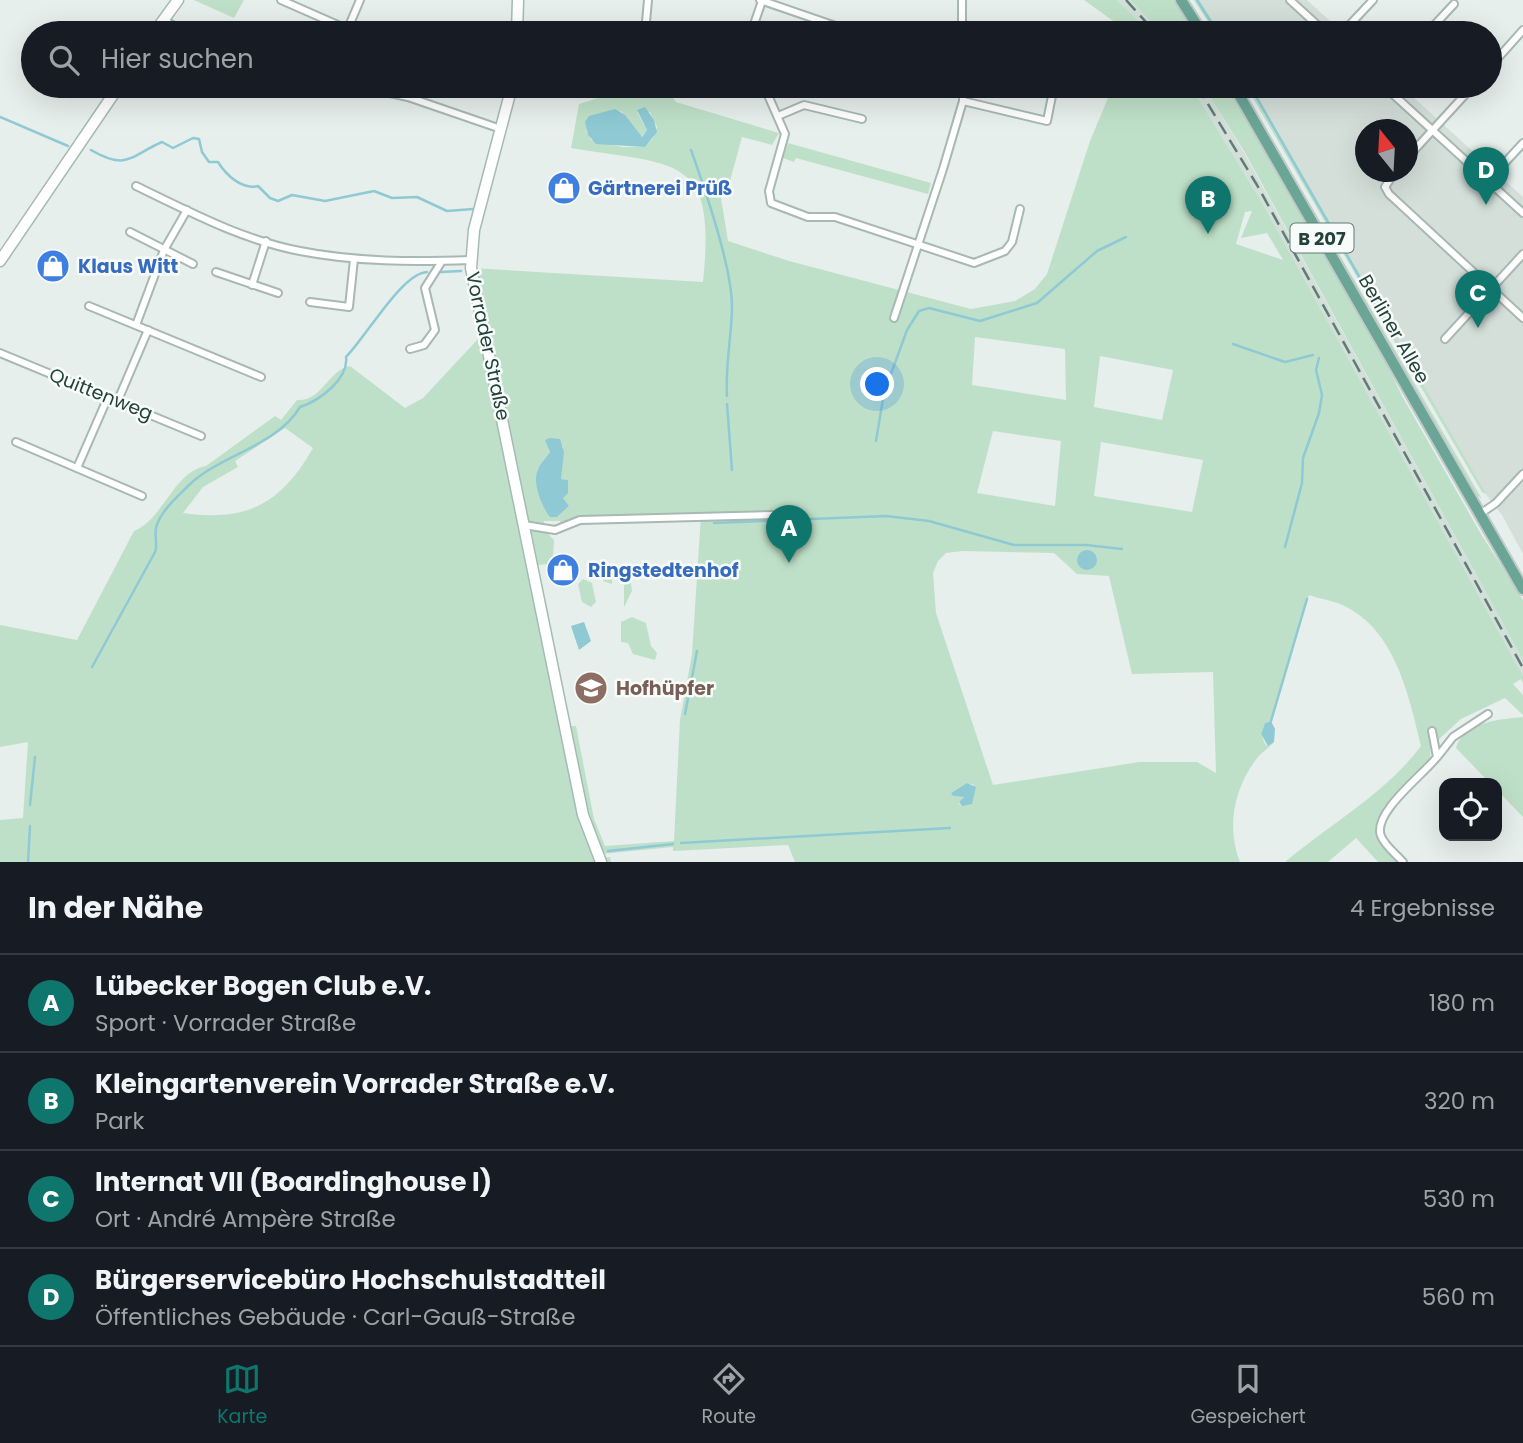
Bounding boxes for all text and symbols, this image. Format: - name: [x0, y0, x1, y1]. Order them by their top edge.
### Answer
- search box: [21, 21, 1502, 98]
- icon: search: [45, 41, 83, 79]
- text: Hier suchen: [101, 41, 254, 77]
- north arrow: [1355, 119, 1418, 182]
- pin: D: [1463, 147, 1509, 205]
- shop icon: Gärtnerei Prüß: [545, 169, 583, 207]
- place label: Gärtnerei Prüß: [588, 175, 732, 202]
- pin: B: [1185, 176, 1231, 234]
- road number: B 207: [1290, 224, 1354, 252]
- shop icon: Klaus Witt: [34, 247, 72, 285]
- place label: Klaus Witt: [78, 253, 178, 280]
- street label: Vorrader Straße: [459, 269, 517, 423]
- street label: Berliner Allee: [1352, 270, 1436, 388]
- pin: C: [1455, 270, 1501, 328]
- street label: Quittenweg: [45, 361, 157, 427]
- your location: [860, 367, 894, 401]
- pin: A: [766, 505, 812, 563]
- shop icon: Ringstedtenhof: [544, 551, 582, 589]
- place label: Ringstedtenhof: [588, 557, 739, 584]
- school or university icon: Hofhüpfer: [572, 669, 610, 707]
- place label: Hofhüpfer: [616, 675, 714, 702]
- map controls: [1439, 778, 1502, 841]
- button: locate: [1439, 778, 1502, 841]
- text: In der Nähe: [28, 886, 203, 929]
- text: 4 Ergebnisse: [1350, 892, 1495, 924]
- text: Lübecker Bogen Club e.V.: [95, 968, 431, 1004]
- text: A: [43, 987, 59, 1019]
- text: 180 m: [1429, 987, 1495, 1019]
- text: Sport · Vorrader Straße: [95, 1007, 356, 1039]
- text: Kleingartenverein Vorrader Straße e.V.: [95, 1066, 615, 1102]
- text: B: [43, 1085, 59, 1117]
- text: 320 m: [1424, 1085, 1495, 1117]
- text: Park: [95, 1105, 144, 1137]
- text: Internat VII (Boardinghouse I): [95, 1164, 492, 1200]
- text: C: [42, 1183, 60, 1215]
- text: 530 m: [1423, 1183, 1495, 1215]
- text: Ort · André Ampère Straße: [95, 1203, 396, 1235]
- text: Bürgerservicebüro Hochschulstadtteil: [95, 1262, 606, 1298]
- text: D: [43, 1281, 59, 1313]
- text: 560 m: [1422, 1281, 1495, 1313]
- text: Öffentliches Gebäude · Carl-Gauß-Straße: [95, 1301, 576, 1333]
- tab: Karte: [217, 1360, 267, 1431]
- tab: Route: [702, 1360, 756, 1431]
- tab: Gespeichert: [1191, 1360, 1306, 1431]

